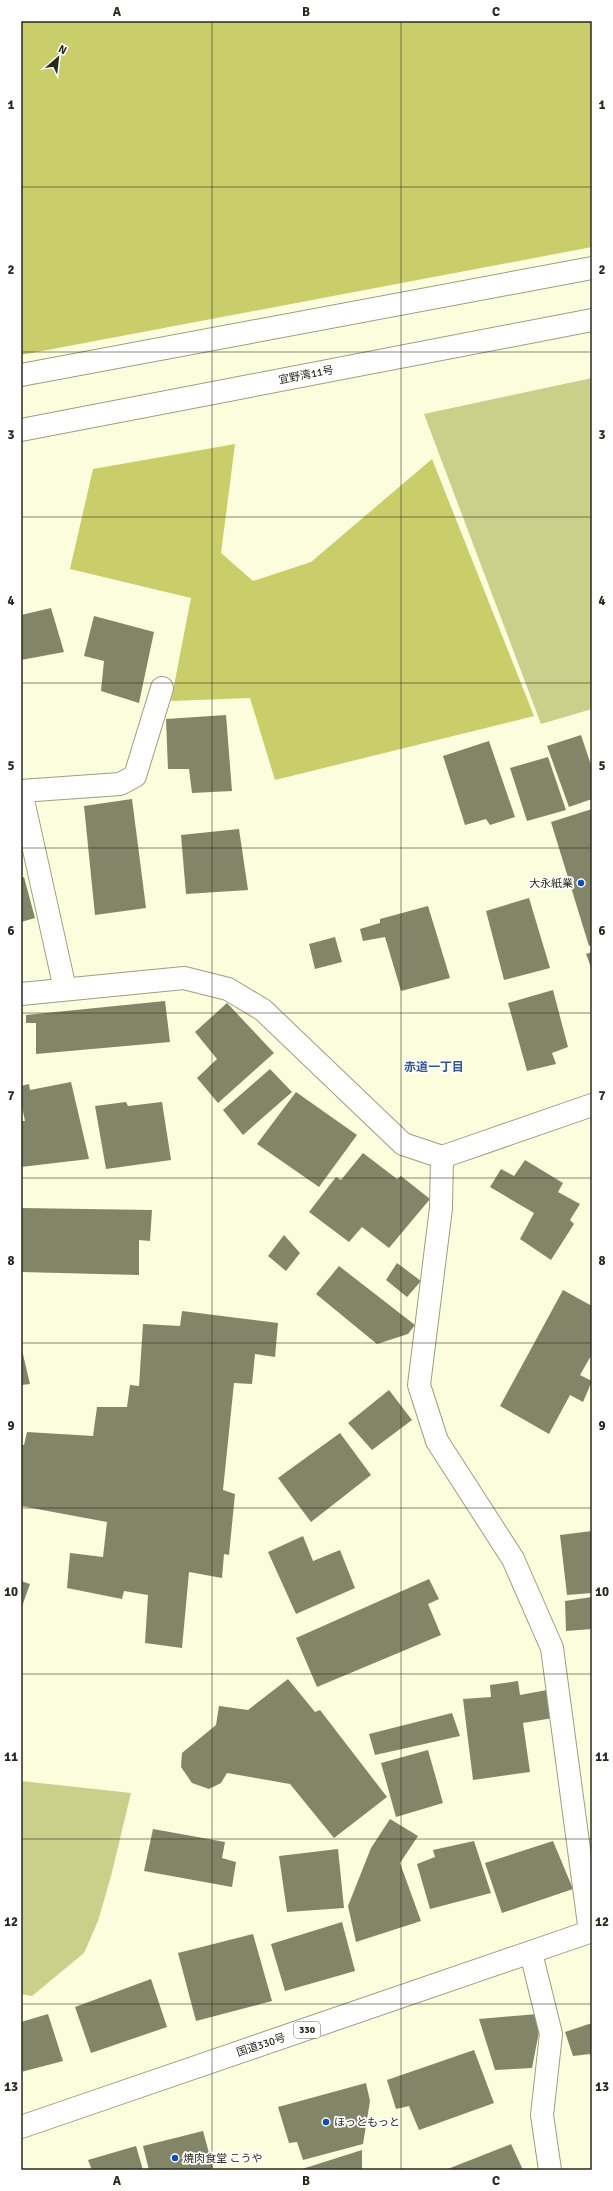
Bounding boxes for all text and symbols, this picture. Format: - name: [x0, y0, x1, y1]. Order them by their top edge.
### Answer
- text: A: [113, 4, 122, 20]
- text: B: [302, 4, 310, 20]
- text: C: [492, 4, 500, 20]
- north arrow: [38, 38, 78, 78]
- text: N: [56, 42, 69, 57]
- text: 1: [7, 97, 15, 113]
- text: 1: [598, 97, 606, 113]
- text: 2: [7, 262, 15, 278]
- text: 2: [598, 262, 606, 278]
- street label: 宜野湾11号: [277, 363, 335, 387]
- text: 3: [7, 427, 15, 443]
- text: 3: [598, 427, 606, 443]
- text: 4: [7, 593, 15, 609]
- text: 4: [598, 593, 606, 609]
- text: 5: [7, 758, 15, 774]
- text: 5: [598, 758, 606, 774]
- place label: 大永紙業: [529, 877, 573, 890]
- marker: 大永紙業: [576, 878, 586, 888]
- text: 6: [7, 923, 15, 939]
- text: 6: [598, 923, 606, 939]
- district label: 赤道一丁目: [404, 1060, 464, 1075]
- text: 7: [7, 1088, 15, 1104]
- text: 7: [598, 1088, 606, 1104]
- text: 8: [7, 1253, 15, 1269]
- text: 8: [598, 1253, 606, 1269]
- text: 9: [7, 1418, 15, 1434]
- text: 9: [598, 1418, 606, 1434]
- text: 10: [4, 1584, 18, 1600]
- text: 10: [595, 1584, 609, 1600]
- text: 11: [4, 1749, 18, 1765]
- text: 11: [595, 1749, 609, 1765]
- text: 12: [4, 1914, 18, 1930]
- text: 12: [595, 1914, 609, 1930]
- road number: 330: [294, 2022, 320, 2038]
- street label: 国道330号: [235, 2031, 287, 2059]
- text: 13: [4, 2079, 18, 2095]
- text: 13: [595, 2079, 609, 2095]
- place label: ほっともっと: [334, 2116, 400, 2129]
- marker: ほっともっと: [321, 2117, 331, 2127]
- place label: 焼肉食堂 こうや: [183, 2152, 262, 2165]
- marker: 焼肉食堂 こうや: [170, 2153, 180, 2163]
- text: A: [113, 2173, 122, 2189]
- text: B: [302, 2173, 310, 2189]
- text: C: [492, 2173, 500, 2189]

